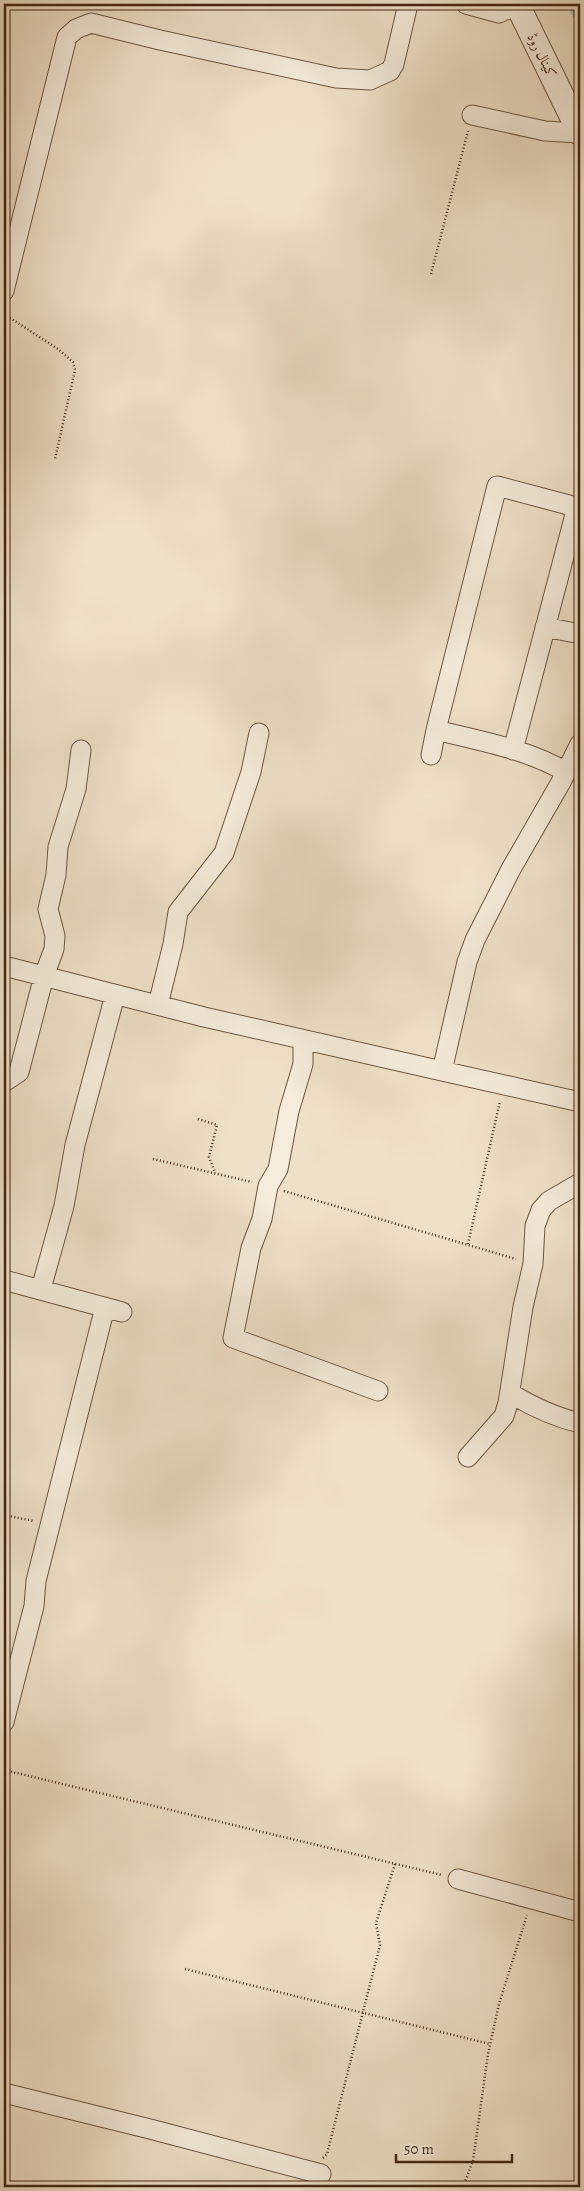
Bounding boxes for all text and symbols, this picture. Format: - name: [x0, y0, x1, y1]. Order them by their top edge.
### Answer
- street label: کینال روڈ: [522, 30, 561, 81]
- scale bar: [396, 2131, 513, 2163]
- text: 50 m: [404, 2139, 434, 2159]

